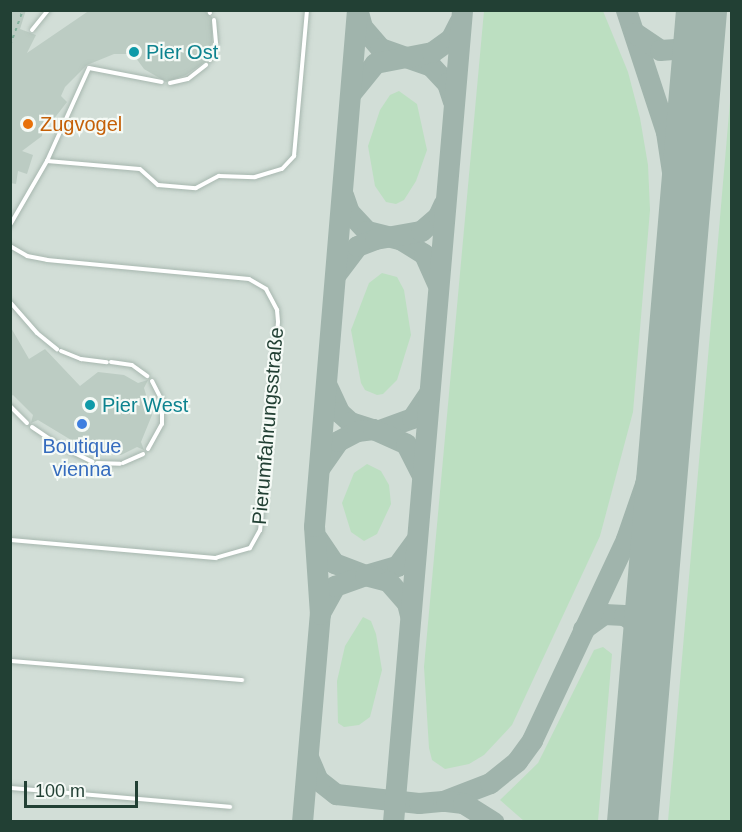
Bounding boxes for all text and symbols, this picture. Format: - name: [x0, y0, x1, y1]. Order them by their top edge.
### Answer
- place label: Pier Ost: [146, 40, 218, 64]
- marker: Pier Ost: [127, 45, 141, 59]
- place label: Zugvogel: [40, 112, 122, 136]
- marker: Zugvogel: [21, 117, 35, 131]
- street label: Pierumfahrungsstraße: [247, 326, 289, 526]
- place label: Pier West: [102, 393, 188, 417]
- marker: Pier West: [83, 398, 97, 412]
- marker: Boutique vienna: [75, 417, 89, 431]
- place label: Boutique vienna: [43, 434, 121, 481]
- scale bar: [27, 769, 141, 807]
- text: 100 m: [35, 781, 85, 801]

